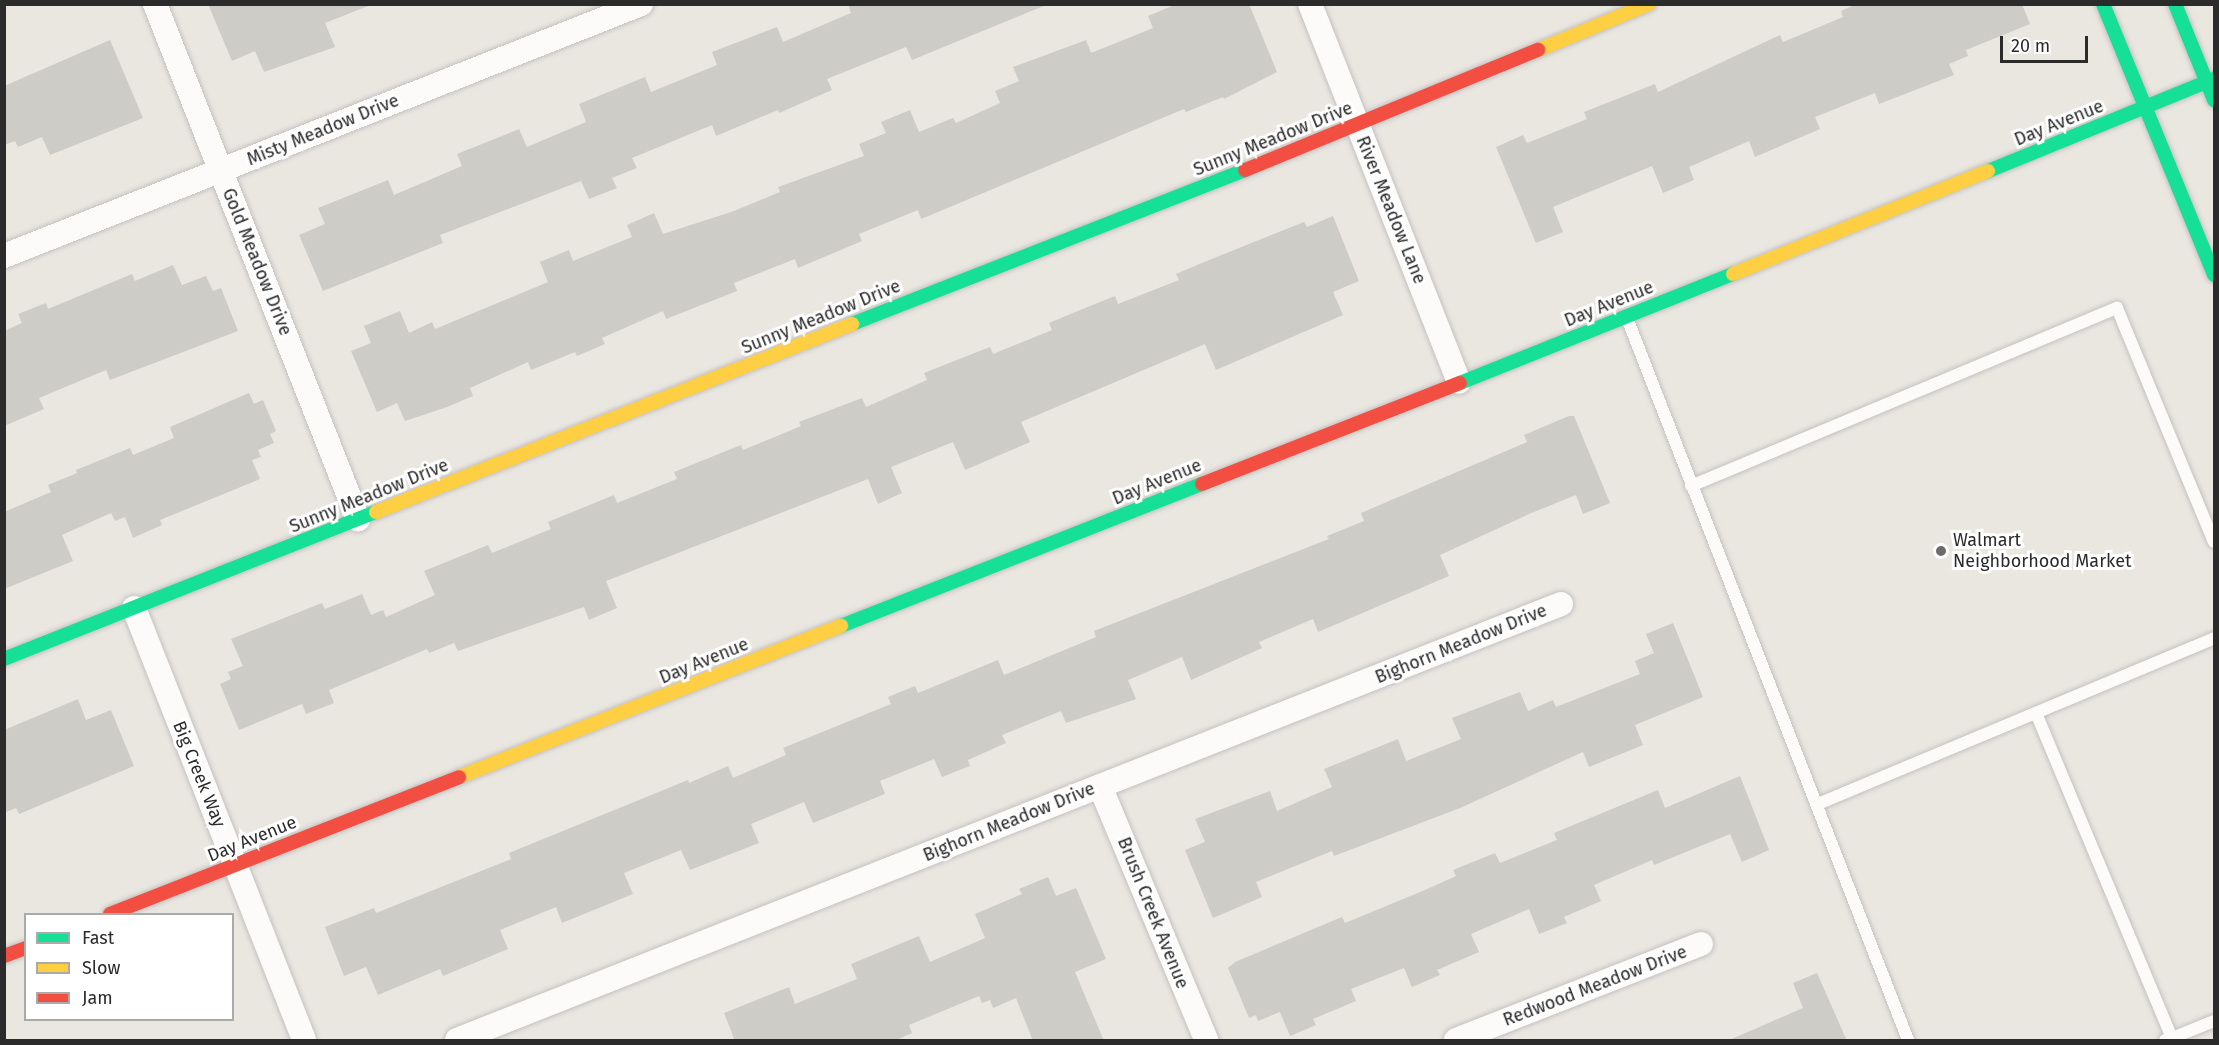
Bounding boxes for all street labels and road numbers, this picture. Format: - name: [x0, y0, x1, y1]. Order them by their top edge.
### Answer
- street label: Misty Meadow Drive: [244, 90, 402, 170]
- street label: Day Avenue: [2011, 95, 2107, 151]
- street label: Sunny Meadow Drive: [1190, 97, 1356, 181]
- street label: River Meadow Lane: [1351, 133, 1431, 287]
- street label: Gold Meadow Drive: [218, 185, 296, 339]
- street label: Sunny Meadow Drive: [738, 275, 904, 359]
- street label: Day Avenue: [1561, 276, 1657, 332]
- street label: Sunny Meadow Drive: [286, 454, 452, 538]
- street label: Day Avenue: [1109, 454, 1205, 510]
- street label: Bighorn Meadow Drive: [1372, 600, 1550, 688]
- street label: Day Avenue: [656, 633, 752, 689]
- street label: Big Creek Way: [168, 718, 230, 830]
- street label: Bighorn Meadow Drive: [920, 778, 1098, 866]
- street label: Day Avenue: [204, 811, 300, 867]
- street label: Brush Creek Avenue: [1113, 834, 1193, 992]
- street label: Redwood Meadow Drive: [1500, 941, 1690, 1031]

